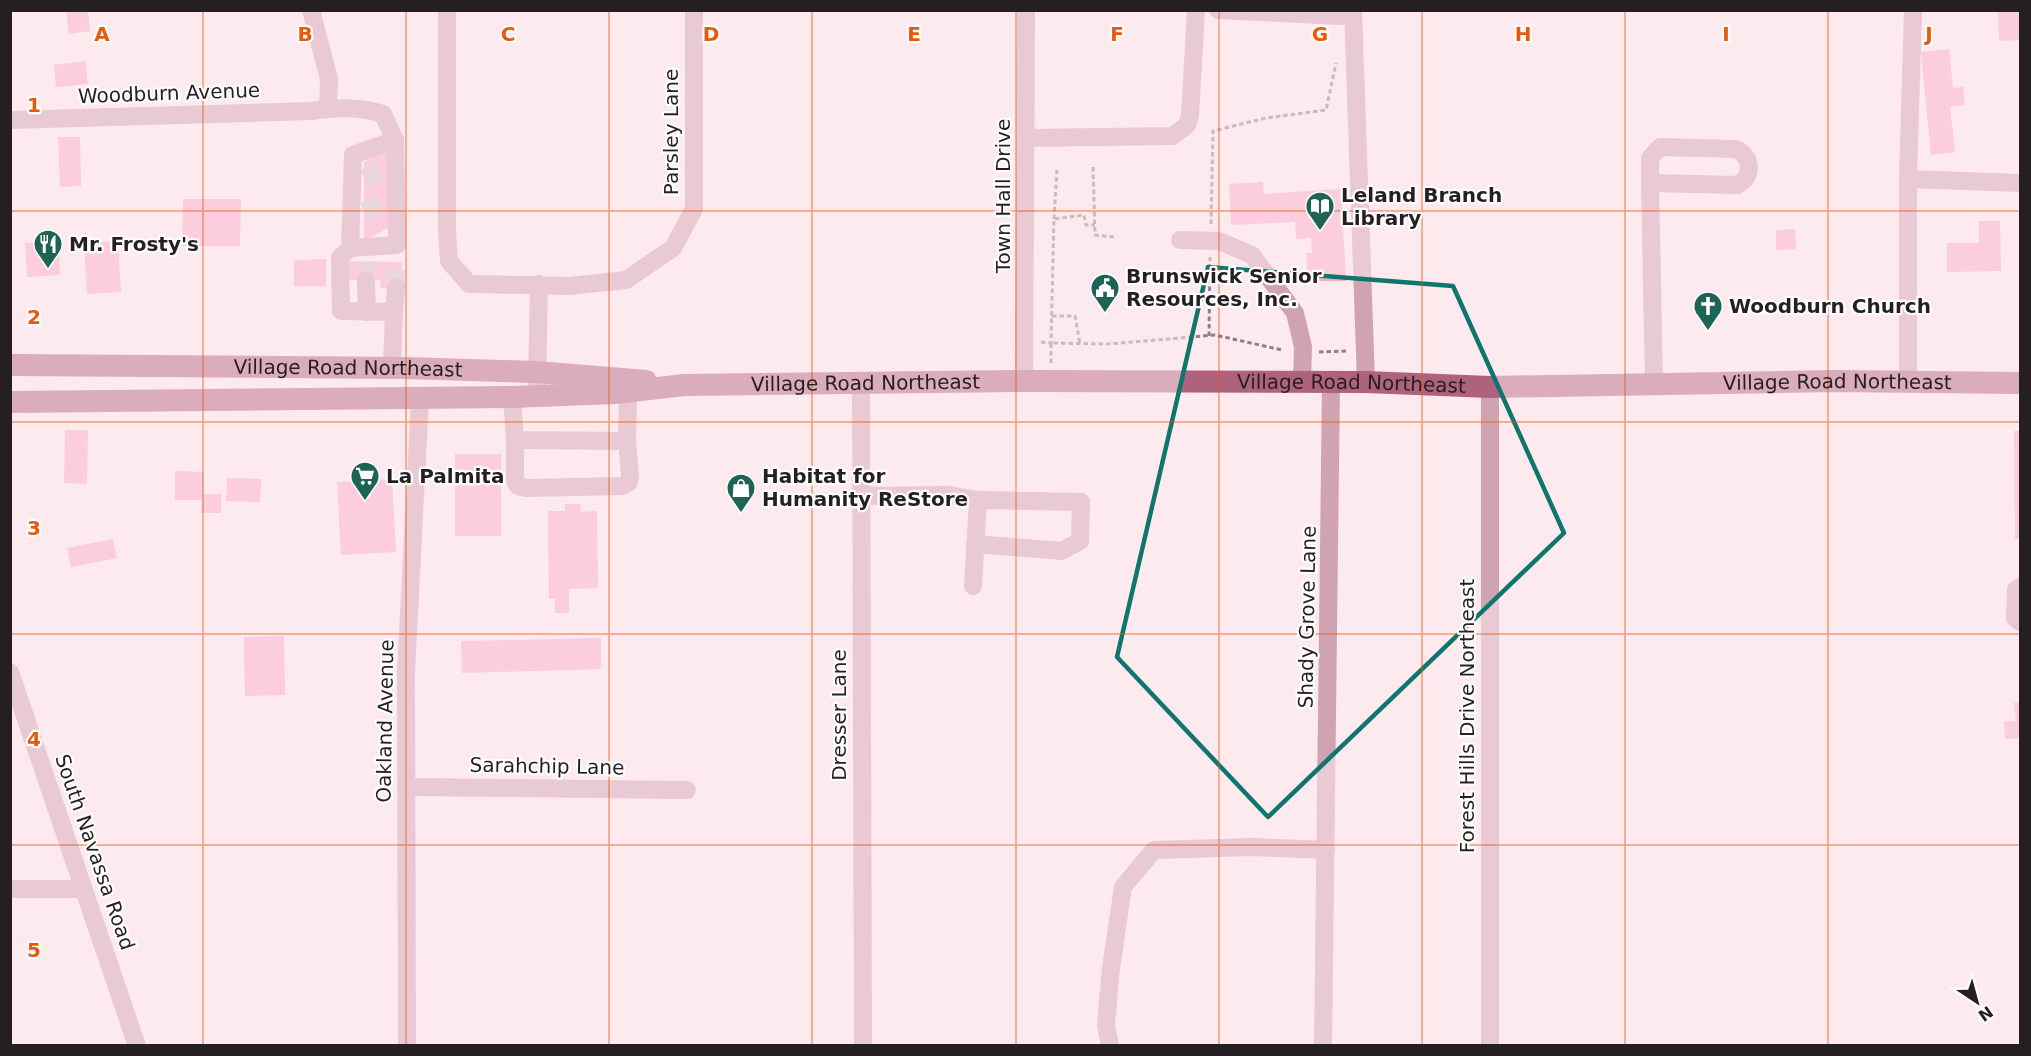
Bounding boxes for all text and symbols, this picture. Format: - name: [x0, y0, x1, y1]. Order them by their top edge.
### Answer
- text: A: [94, 22, 110, 46]
- text: B: [297, 22, 313, 46]
- text: C: [501, 22, 515, 46]
- text: D: [703, 22, 719, 46]
- text: E: [907, 22, 921, 46]
- text: F: [1110, 22, 1124, 46]
- text: G: [1312, 22, 1328, 46]
- text: H: [1515, 22, 1531, 46]
- text: I: [1722, 22, 1730, 46]
- text: J: [1923, 22, 1933, 46]
- street label: Parsley Lane: [659, 69, 683, 195]
- street label: Woodburn Avenue: [77, 78, 261, 108]
- text: 1: [27, 93, 41, 117]
- street label: Town Hall Drive: [991, 119, 1015, 274]
- place label: Leland Branch Library: [1341, 183, 1502, 230]
- library icon: Leland Branch Library: [1304, 190, 1336, 232]
- restaurant icon: Mr. Frosty's: [32, 228, 64, 270]
- place label: Mr. Frosty's: [69, 232, 199, 256]
- place label: Brunswick Senior Resources, Inc.: [1126, 264, 1322, 311]
- public building icon: Brunswick Senior Resources, Inc.: [1089, 272, 1121, 314]
- church icon: Woodburn Church: [1692, 290, 1724, 332]
- place label: Woodburn Church: [1729, 294, 1931, 318]
- text: 2: [27, 305, 41, 329]
- street label: Village Road Northeast: [233, 355, 463, 382]
- street label: Village Road Northeast: [1723, 369, 1952, 395]
- street label: Village Road Northeast: [751, 370, 980, 396]
- street label: Village Road Northeast: [1237, 370, 1466, 398]
- supermarket icon: La Palmita: [349, 460, 381, 502]
- place label: La Palmita: [386, 464, 504, 488]
- place label: Habitat for Humanity ReStore: [762, 464, 968, 511]
- shop icon: Habitat for Humanity ReStore: [725, 472, 757, 514]
- text: 3: [27, 516, 41, 540]
- street label: Shady Grove Lane: [1293, 525, 1321, 709]
- street label: Forest Hills Drive Northeast: [1455, 579, 1479, 853]
- street label: Oakland Avenue: [372, 639, 398, 803]
- street label: Dresser Lane: [827, 649, 851, 781]
- text: 4: [27, 727, 41, 751]
- street label: South Navassa Road: [50, 751, 140, 953]
- street label: Sarahchip Lane: [469, 753, 625, 779]
- text: 5: [27, 938, 41, 962]
- north arrow: [1947, 972, 2007, 1032]
- text: N: [1975, 1002, 1997, 1025]

